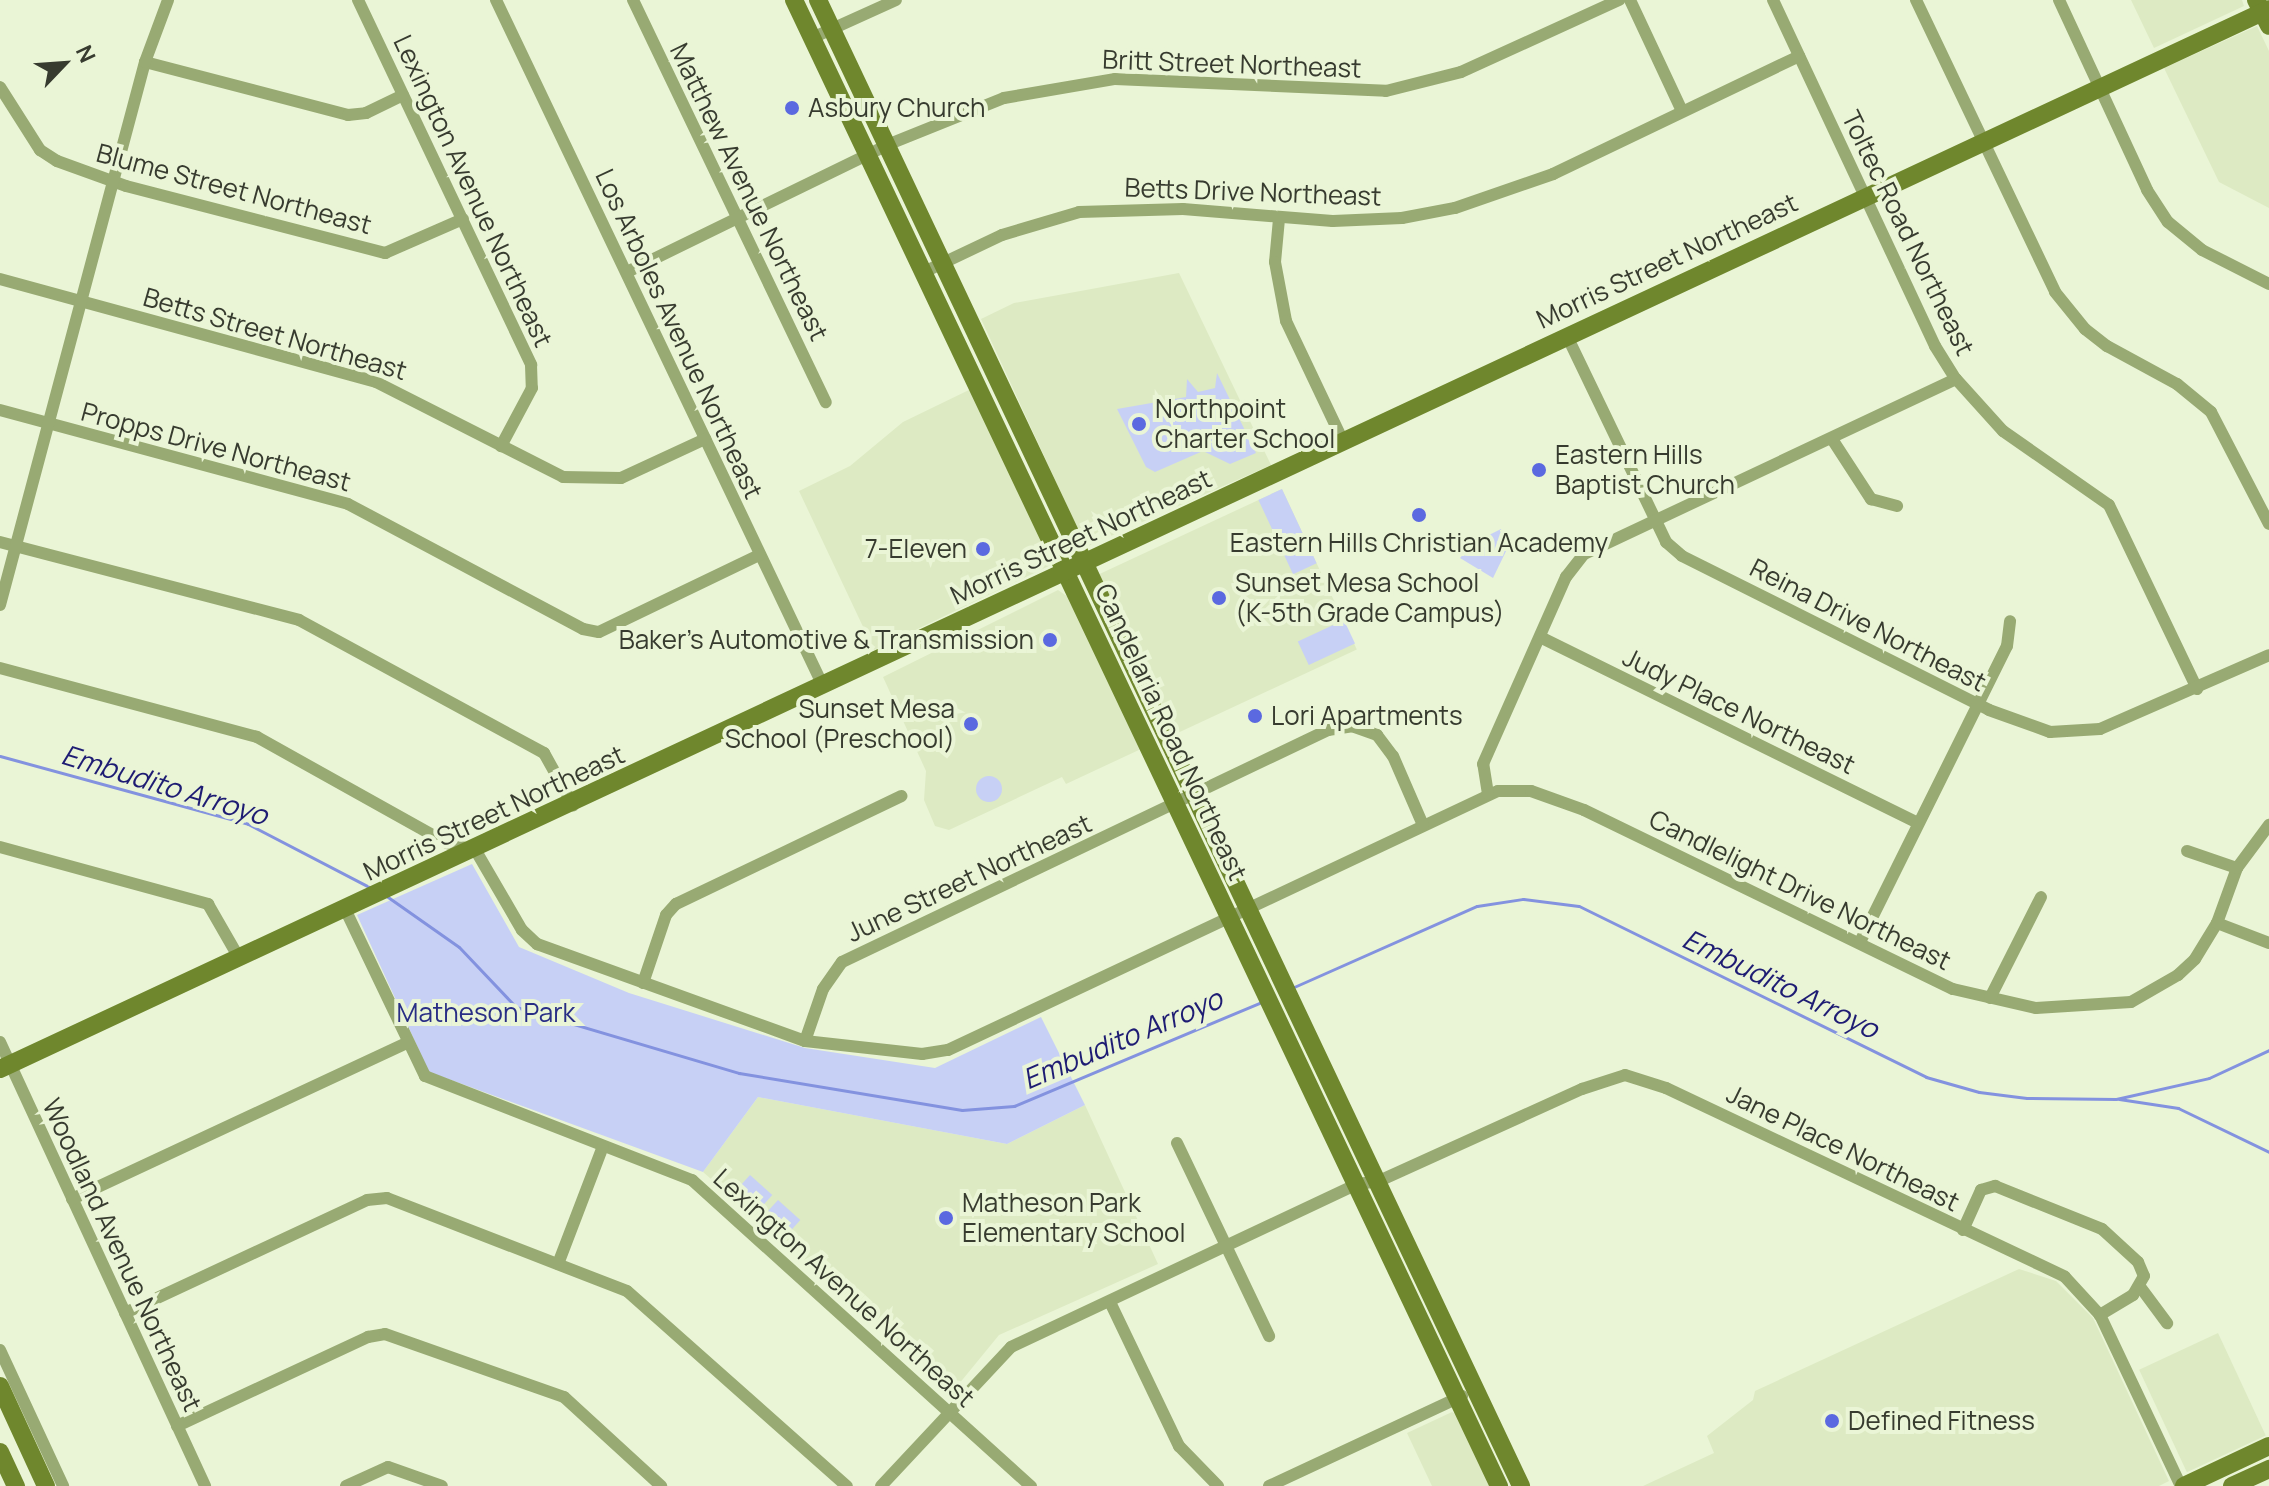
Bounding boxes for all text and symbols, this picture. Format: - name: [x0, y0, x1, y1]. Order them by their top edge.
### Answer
- north arrow: [24, 24, 104, 104]
- street label: Lexington Avenue Northeast: [387, 30, 559, 352]
- street label: Matthew Avenue Northeast: [663, 38, 835, 346]
- text: N: [69, 40, 103, 67]
- street label: Britt Street Northeast: [1102, 44, 1362, 84]
- place label: Asbury Church: [808, 92, 986, 124]
- marker: Asbury Church: [783, 99, 801, 117]
- street label: Toltec Road Northeast: [1835, 106, 1981, 360]
- street label: Blume Street Northeast: [93, 137, 375, 241]
- street label: Los Arboles Avenue Northeast: [589, 164, 769, 504]
- street label: Betts Drive Northeast: [1124, 172, 1382, 212]
- street label: Morris Street Northeast: [1532, 187, 1802, 335]
- street label: Betts Street Northeast: [140, 281, 410, 387]
- place label: Northpoint Charter School: [1155, 393, 1335, 454]
- street label: Propps Drive Northeast: [78, 396, 354, 498]
- marker: Northpoint Charter School: [1130, 415, 1148, 433]
- place label: Eastern Hills Baptist Church: [1555, 439, 1735, 500]
- marker: Eastern Hills Baptist Church: [1530, 461, 1548, 479]
- street label: Morris Street Northeast: [946, 463, 1216, 611]
- marker: Eastern Hills Christian Academy: [1410, 506, 1428, 524]
- place label: Eastern Hills Christian Academy: [1230, 527, 1608, 559]
- place label: 7-Eleven: [865, 533, 967, 565]
- marker: 7-Eleven: [974, 540, 992, 558]
- street label: Reina Drive Northeast: [1745, 552, 1991, 698]
- place label: Sunset Mesa School (K-5th Grade Campus): [1235, 567, 1505, 628]
- street label: Candelaria Road Northeast: [1089, 579, 1253, 885]
- marker: Sunset Mesa School (K-5th Grade Campus): [1210, 589, 1228, 607]
- place label: Baker's Automotive & Transmission: [619, 624, 1034, 656]
- marker: Baker's Automotive & Transmission: [1041, 631, 1059, 649]
- street label: Judy Place Northeast: [1618, 641, 1860, 781]
- place label: Sunset Mesa School (Preschool): [725, 693, 955, 754]
- place label: Lori Apartments: [1271, 700, 1463, 732]
- marker: Lori Apartments: [1246, 707, 1264, 725]
- marker: Sunset Mesa School (Preschool): [962, 715, 980, 733]
- water label: Embudito Arroyo: [58, 737, 272, 831]
- street label: Morris Street Northeast: [359, 739, 629, 887]
- street label: Candlelight Drive Northeast: [1644, 803, 1956, 977]
- street label: June Street Northeast: [842, 808, 1096, 948]
- water label: Embudito Arroyo: [1678, 921, 1884, 1045]
- water label: Embudito Arroyo: [1017, 981, 1227, 1095]
- park label: Matheson Park: [397, 997, 575, 1029]
- street label: Jane Place Northeast: [1722, 1078, 1964, 1218]
- street label: Woodland Avenue Northeast: [36, 1094, 208, 1416]
- street label: Lexington Avenue Northeast: [707, 1162, 981, 1414]
- place label: Matheson Park Elementary School: [962, 1187, 1186, 1248]
- marker: Matheson Park Elementary School: [937, 1209, 955, 1227]
- place label: Defined Fitness: [1848, 1405, 2035, 1437]
- marker: Defined Fitness: [1823, 1412, 1841, 1430]

